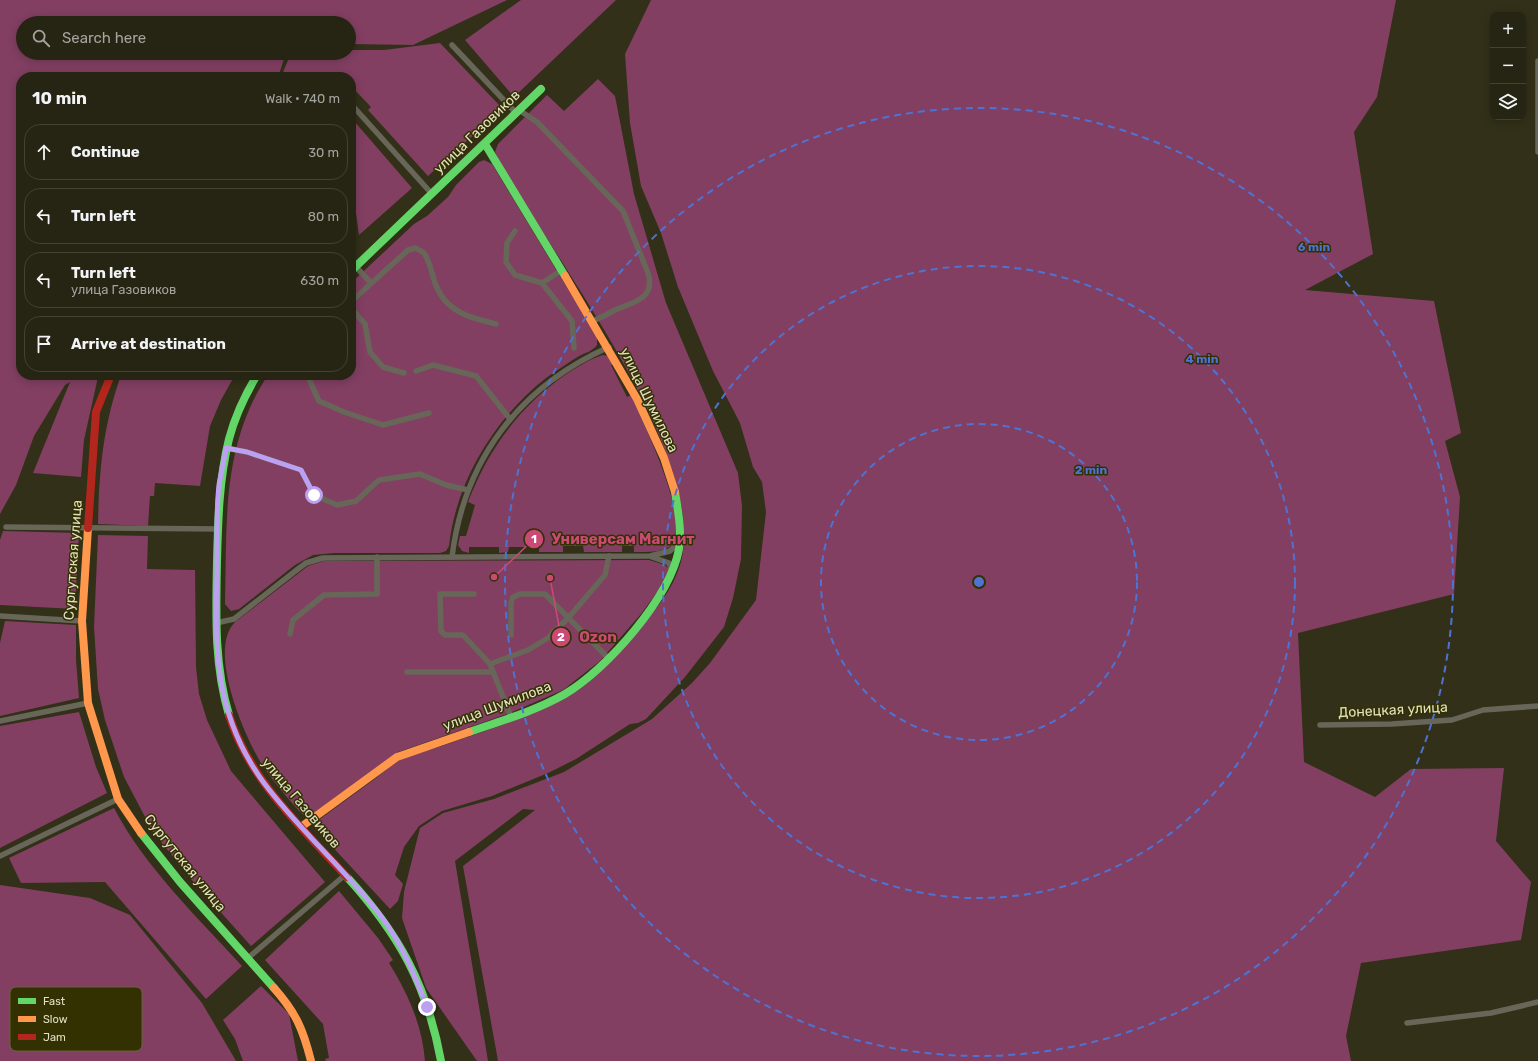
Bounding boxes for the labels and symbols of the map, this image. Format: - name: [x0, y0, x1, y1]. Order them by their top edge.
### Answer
- street label: улица Газовиков: [430, 86, 524, 177]
- text: 6 min: [1298, 240, 1331, 254]
- street label: улица Шумилова: [616, 345, 682, 455]
- text: 4 min: [1186, 352, 1219, 366]
- text: 2 min: [1075, 463, 1108, 477]
- route start: [305, 486, 323, 504]
- street label: Сургутская улица: [60, 499, 86, 621]
- callout: Универсам Магнит: [524, 525, 702, 552]
- text: Универсам Магнит: [552, 530, 695, 548]
- text: 1: [531, 532, 537, 546]
- centre of rings: [972, 575, 986, 589]
- callout: Ozon: [551, 623, 625, 650]
- text: Ozon: [579, 628, 617, 646]
- text: 2: [557, 630, 565, 644]
- street label: улица Шумилова: [440, 678, 554, 734]
- street label: Донецкая улица: [1338, 699, 1448, 721]
- street label: улица Газовиков: [258, 754, 344, 852]
- street label: Сургутская улица: [140, 811, 230, 915]
- legend: [10, 987, 142, 1051]
- text: Fast: [43, 995, 66, 1008]
- route end: [418, 998, 436, 1016]
- text: Slow: [43, 1013, 68, 1026]
- text: Jam: [43, 1031, 66, 1044]

